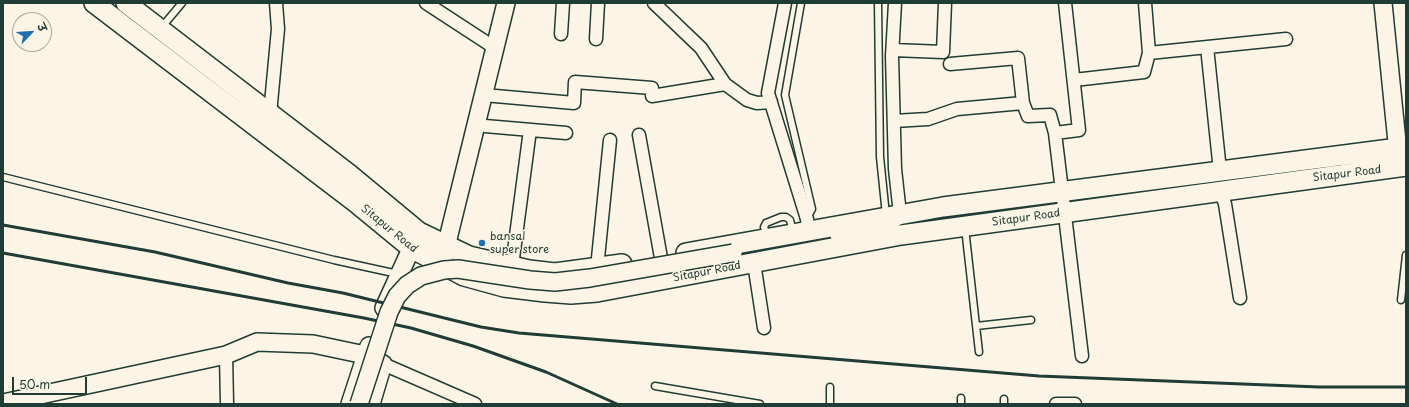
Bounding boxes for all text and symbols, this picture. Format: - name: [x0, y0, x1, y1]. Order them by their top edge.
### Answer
- north arrow: [12, 12, 52, 52]
- text: उ: [33, 20, 52, 34]
- street label: Sitapur Road: [1312, 163, 1382, 185]
- street label: Sitapur Road: [358, 202, 420, 256]
- street label: Sitapur Road: [991, 207, 1061, 229]
- place label: bansal super store: [490, 230, 549, 256]
- marker: bansal super store: [477, 238, 487, 248]
- street label: Sitapur Road: [672, 259, 742, 285]
- scale bar: [14, 369, 89, 395]
- text: 50 m: [19, 375, 50, 393]

